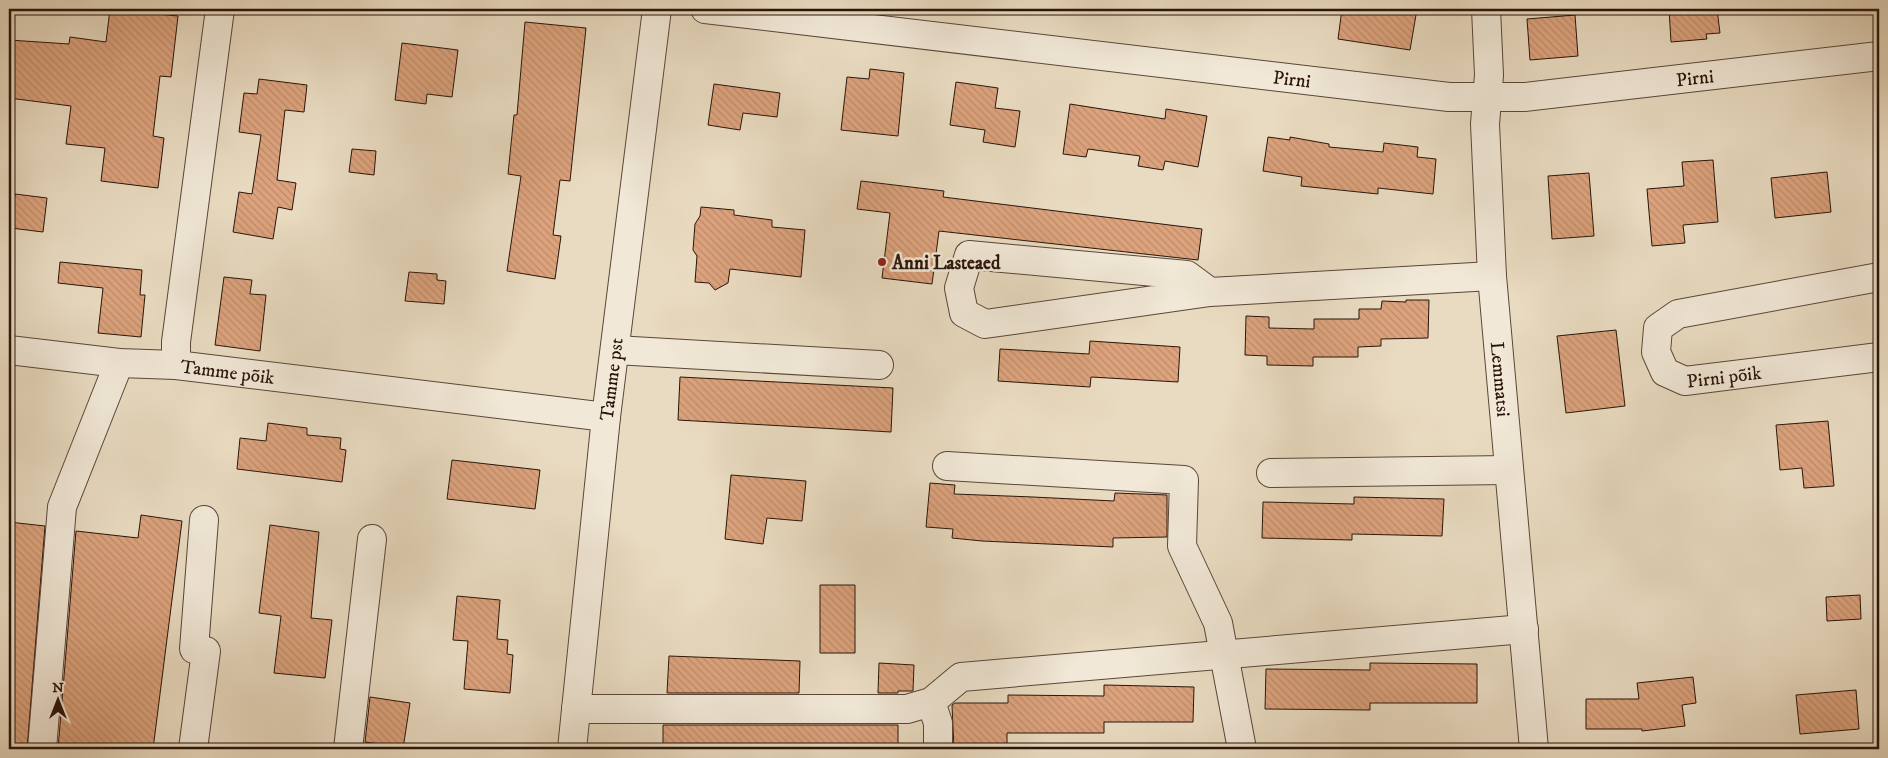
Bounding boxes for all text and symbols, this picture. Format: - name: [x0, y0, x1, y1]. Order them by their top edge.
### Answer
- street label: Pirni: [1675, 65, 1715, 92]
- street label: Pirni: [1272, 66, 1312, 94]
- place label: Anni Lasteaed: [891, 252, 1001, 275]
- marker: Anni Lasteaed: [876, 256, 888, 268]
- street label: Tamme pst: [596, 337, 629, 422]
- street label: Lemmatsi: [1485, 341, 1514, 418]
- street label: Tamme põik: [179, 356, 276, 390]
- street label: Pirni põik: [1685, 362, 1763, 394]
- north arrow: [32, 676, 82, 726]
- text: N: [52, 679, 64, 697]

